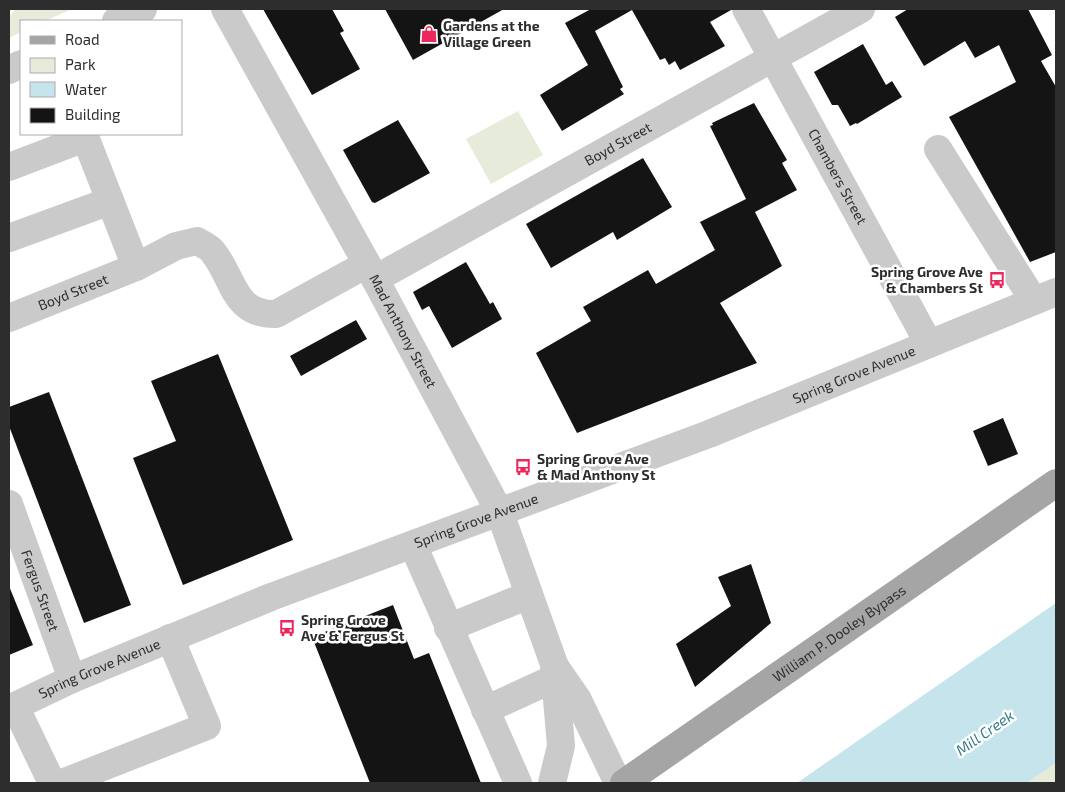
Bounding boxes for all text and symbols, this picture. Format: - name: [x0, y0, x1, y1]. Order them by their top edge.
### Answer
- place label: Gardens at the Village Green: [443, 17, 540, 50]
- legend: [20, 20, 182, 135]
- shop icon: Gardens at the Village Green: [419, 24, 439, 44]
- text: Road: [65, 30, 100, 48]
- text: Park: [65, 55, 96, 73]
- text: Water: [65, 80, 107, 98]
- text: Building: [65, 105, 121, 123]
- street label: Boyd Street: [581, 118, 654, 169]
- street label: Chambers Street: [805, 126, 871, 227]
- place label: Spring Grove Ave & Chambers St: [871, 263, 983, 296]
- street label: Boyd Street: [35, 270, 110, 314]
- bus stop icon: Spring Grove Ave & Chambers St: [987, 270, 1007, 290]
- street label: Mad Anthony Street: [366, 271, 441, 391]
- street label: Spring Grove Avenue: [790, 342, 918, 407]
- place label: Spring Grove Ave & Mad Anthony St: [537, 450, 656, 483]
- bus stop icon: Spring Grove Ave & Mad Anthony St: [513, 457, 533, 477]
- street label: Spring Grove Avenue: [412, 489, 540, 551]
- street label: Fergus Street: [18, 547, 63, 633]
- street label: William P. Dooley Bypass: [769, 581, 909, 685]
- place label: Spring Grove Ave & Fergus St: [301, 611, 405, 644]
- bus stop icon: Spring Grove Ave & Fergus St: [277, 618, 297, 638]
- street label: Spring Grove Avenue: [35, 635, 163, 702]
- water label: Mill Creek: [952, 706, 1017, 759]

